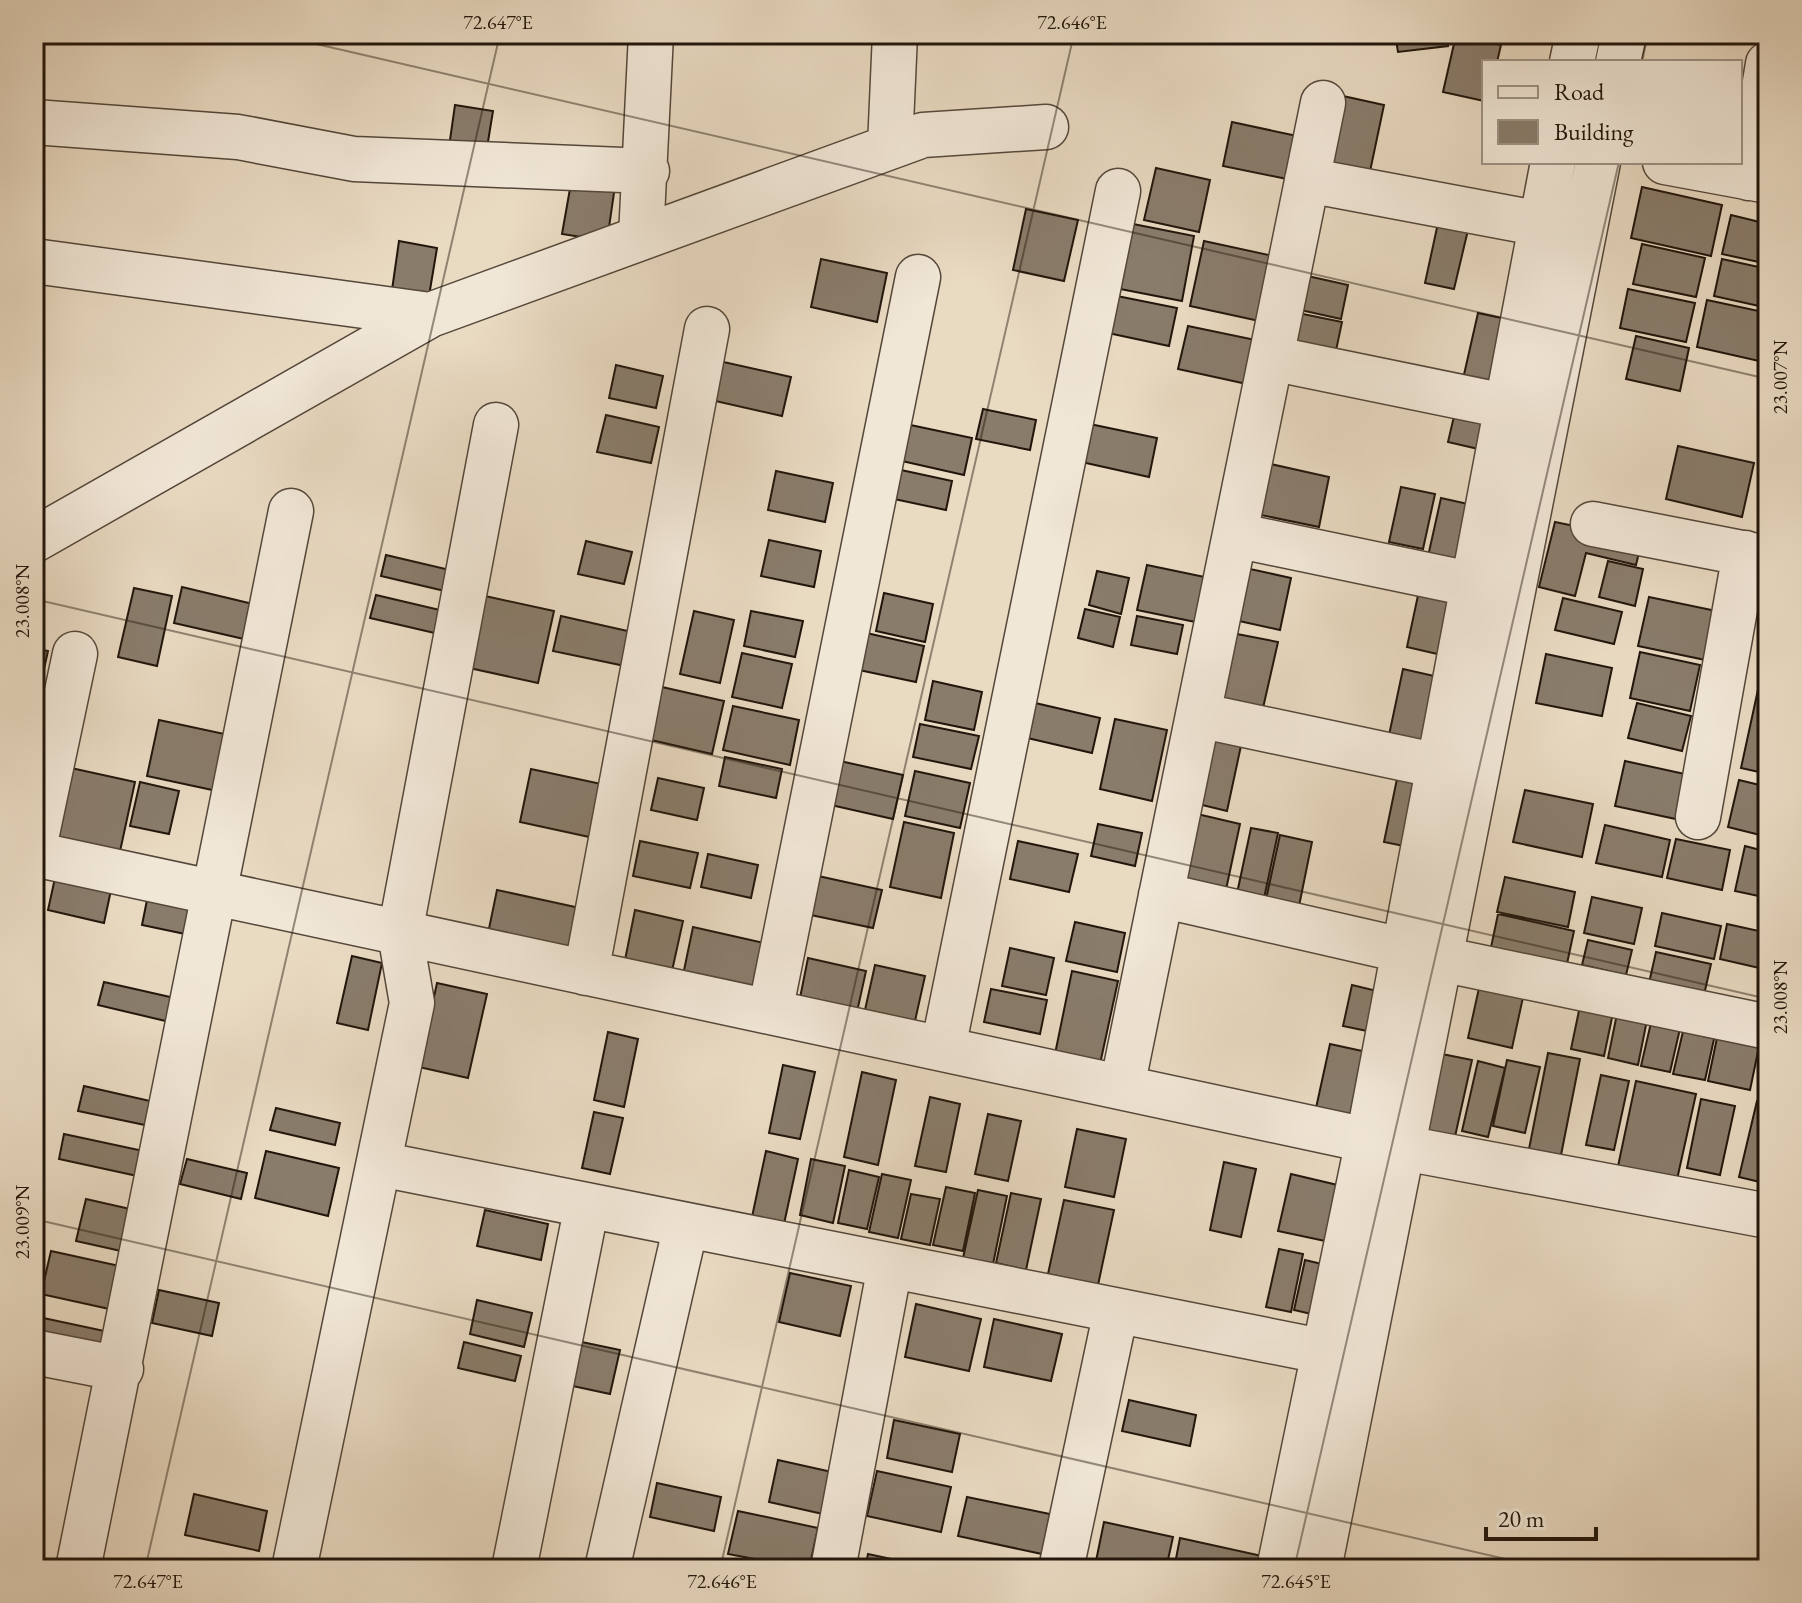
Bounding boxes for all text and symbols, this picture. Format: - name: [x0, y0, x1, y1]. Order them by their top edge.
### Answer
- text: 72.647°E: [463, 9, 533, 35]
- text: 72.646°E: [1037, 9, 1107, 35]
- legend: [1482, 60, 1742, 164]
- text: Road: [1554, 76, 1605, 107]
- text: Building: [1554, 116, 1634, 147]
- text: 23.007°N: [1767, 340, 1793, 414]
- text: 23.008°N: [9, 564, 35, 638]
- text: 23.008°N: [1767, 960, 1793, 1034]
- text: 23.009°N: [9, 1185, 35, 1259]
- scale bar: [1486, 1491, 1596, 1541]
- text: 20 m: [1498, 1503, 1545, 1534]
- text: 72.647°E: [113, 1568, 183, 1594]
- text: 72.646°E: [687, 1568, 757, 1594]
- text: 72.645°E: [1261, 1568, 1331, 1594]

